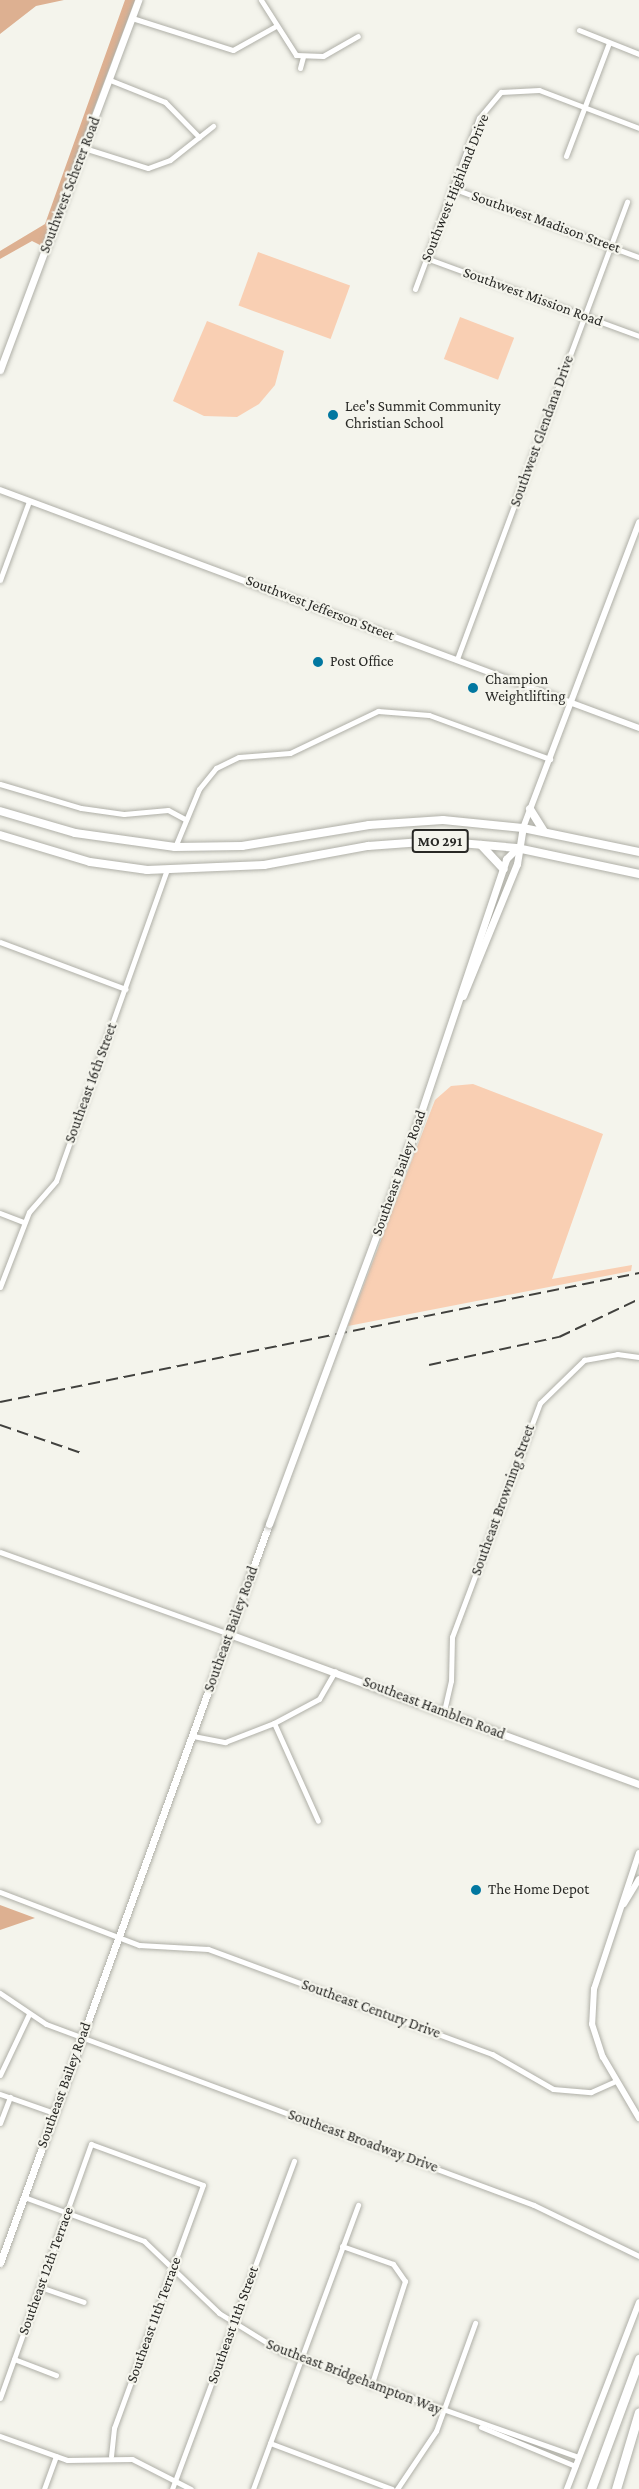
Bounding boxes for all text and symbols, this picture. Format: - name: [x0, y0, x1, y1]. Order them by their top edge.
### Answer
- street label: Southwest Highland Drive: [417, 111, 493, 265]
- street label: Southwest Scherer Road: [36, 114, 104, 256]
- street label: Southwest Madison Street: [469, 187, 623, 257]
- street label: Southwest Mission Road: [461, 263, 605, 331]
- street label: Southwest Glendana Drive: [506, 353, 578, 509]
- place label: Lee's Summit Community Christian School: [345, 397, 501, 432]
- marker: Lee's Summit Community Christian School: [326, 408, 340, 422]
- street label: Southwest Jefferson Street: [243, 571, 397, 645]
- place label: Post Office: [330, 653, 394, 671]
- marker: Post Office: [311, 655, 325, 669]
- place label: Champion Weightlifting: [485, 670, 565, 705]
- marker: Champion Weightlifting: [466, 681, 480, 695]
- road number: MO 291: [412, 830, 468, 852]
- street label: Southeast 16th Street: [61, 1021, 121, 1145]
- street label: Southeast Bailey Road: [368, 1108, 430, 1238]
- street label: Southeast Browning Street: [467, 1422, 539, 1578]
- street label: Southeast Bailey Road: [200, 1564, 262, 1694]
- street label: Southeast Hamblen Road: [360, 1673, 508, 1743]
- place label: The Home Depot: [488, 1881, 589, 1899]
- marker: The Home Depot: [469, 1883, 483, 1897]
- street label: Southeast Century Drive: [299, 1975, 443, 2043]
- street label: Southeast Bailey Road: [33, 2020, 95, 2150]
- street label: Southeast Broadway Drive: [286, 2105, 440, 2177]
- street label: Southeast 12th Terrace: [14, 2205, 78, 2337]
- street label: Southeast 11th Terrace: [123, 2255, 185, 2385]
- street label: Southeast 11th Street: [203, 2264, 263, 2386]
- street label: Southeast Bridgehampton Way: [264, 2335, 444, 2419]

